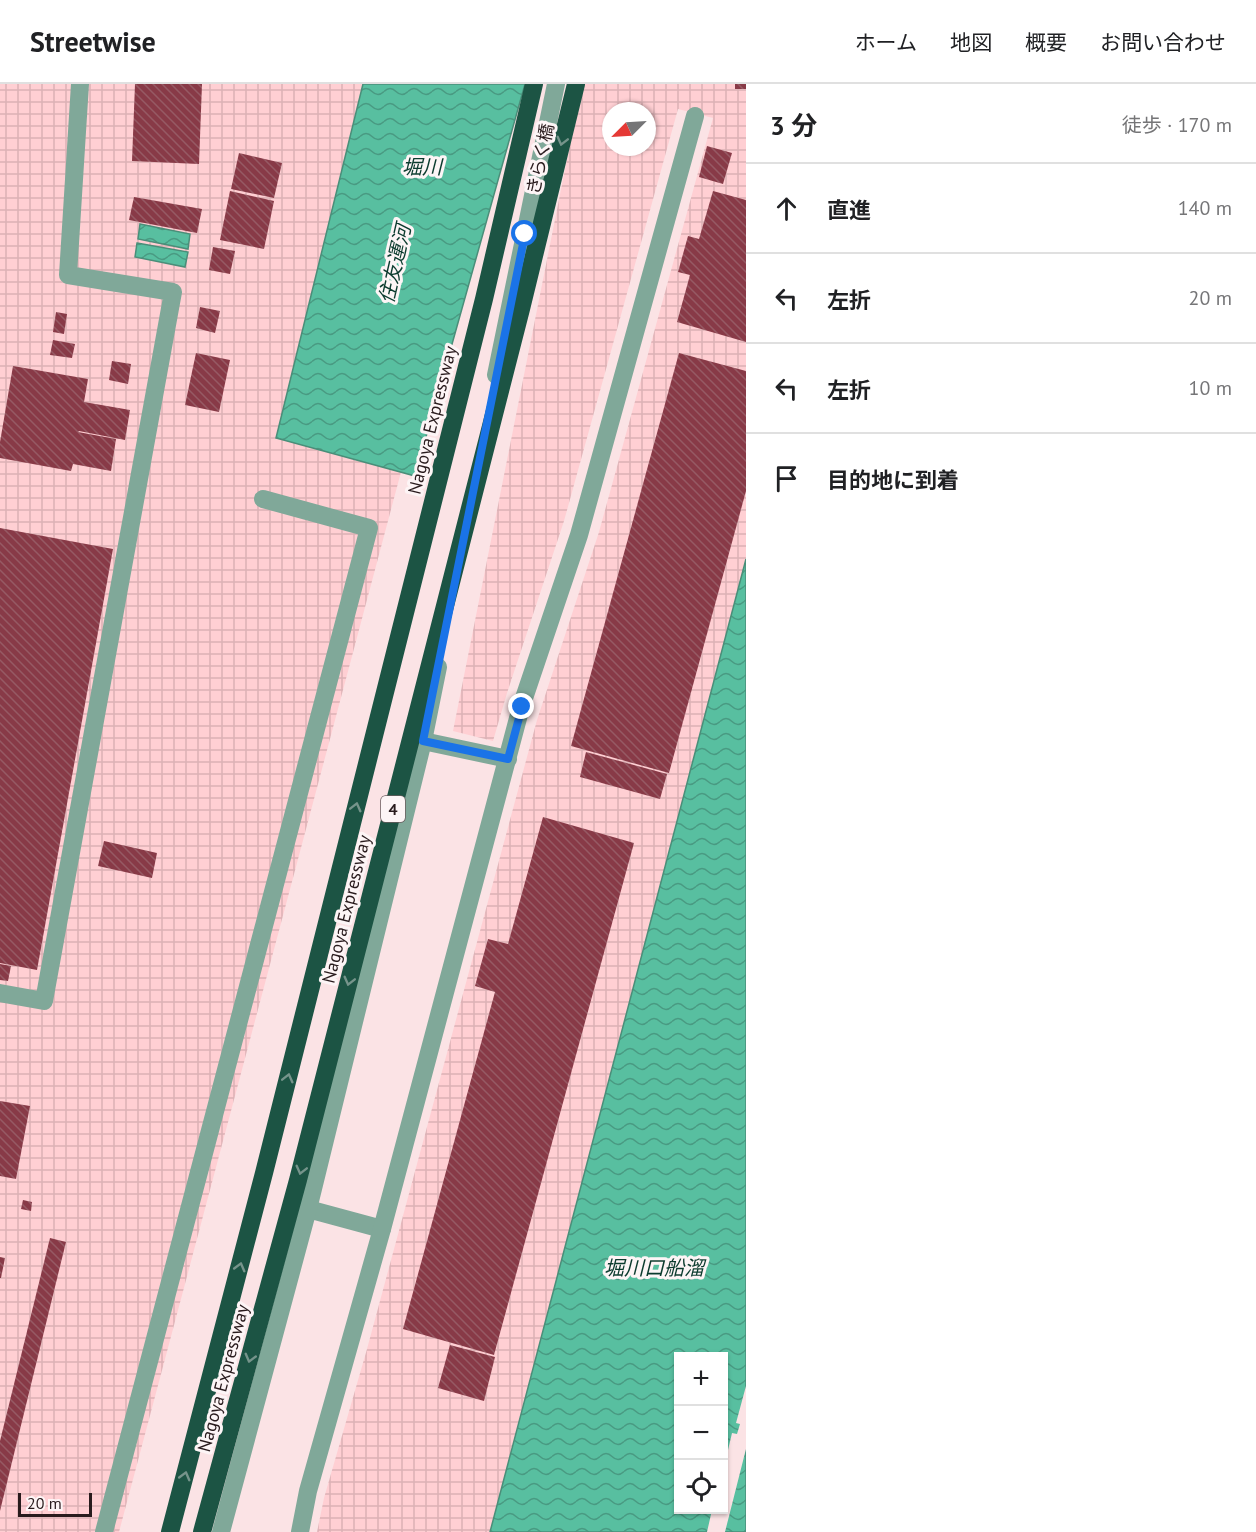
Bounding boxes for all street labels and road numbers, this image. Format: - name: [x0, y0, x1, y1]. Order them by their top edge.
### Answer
- street label: きらく橋: [521, 121, 559, 197]
- street label: Nagoya Expressway: [402, 343, 462, 496]
- road number: 4: [381, 796, 405, 822]
- street label: Nagoya Expressway: [316, 832, 376, 985]
- street label: Nagoya Expressway: [192, 1301, 254, 1454]

